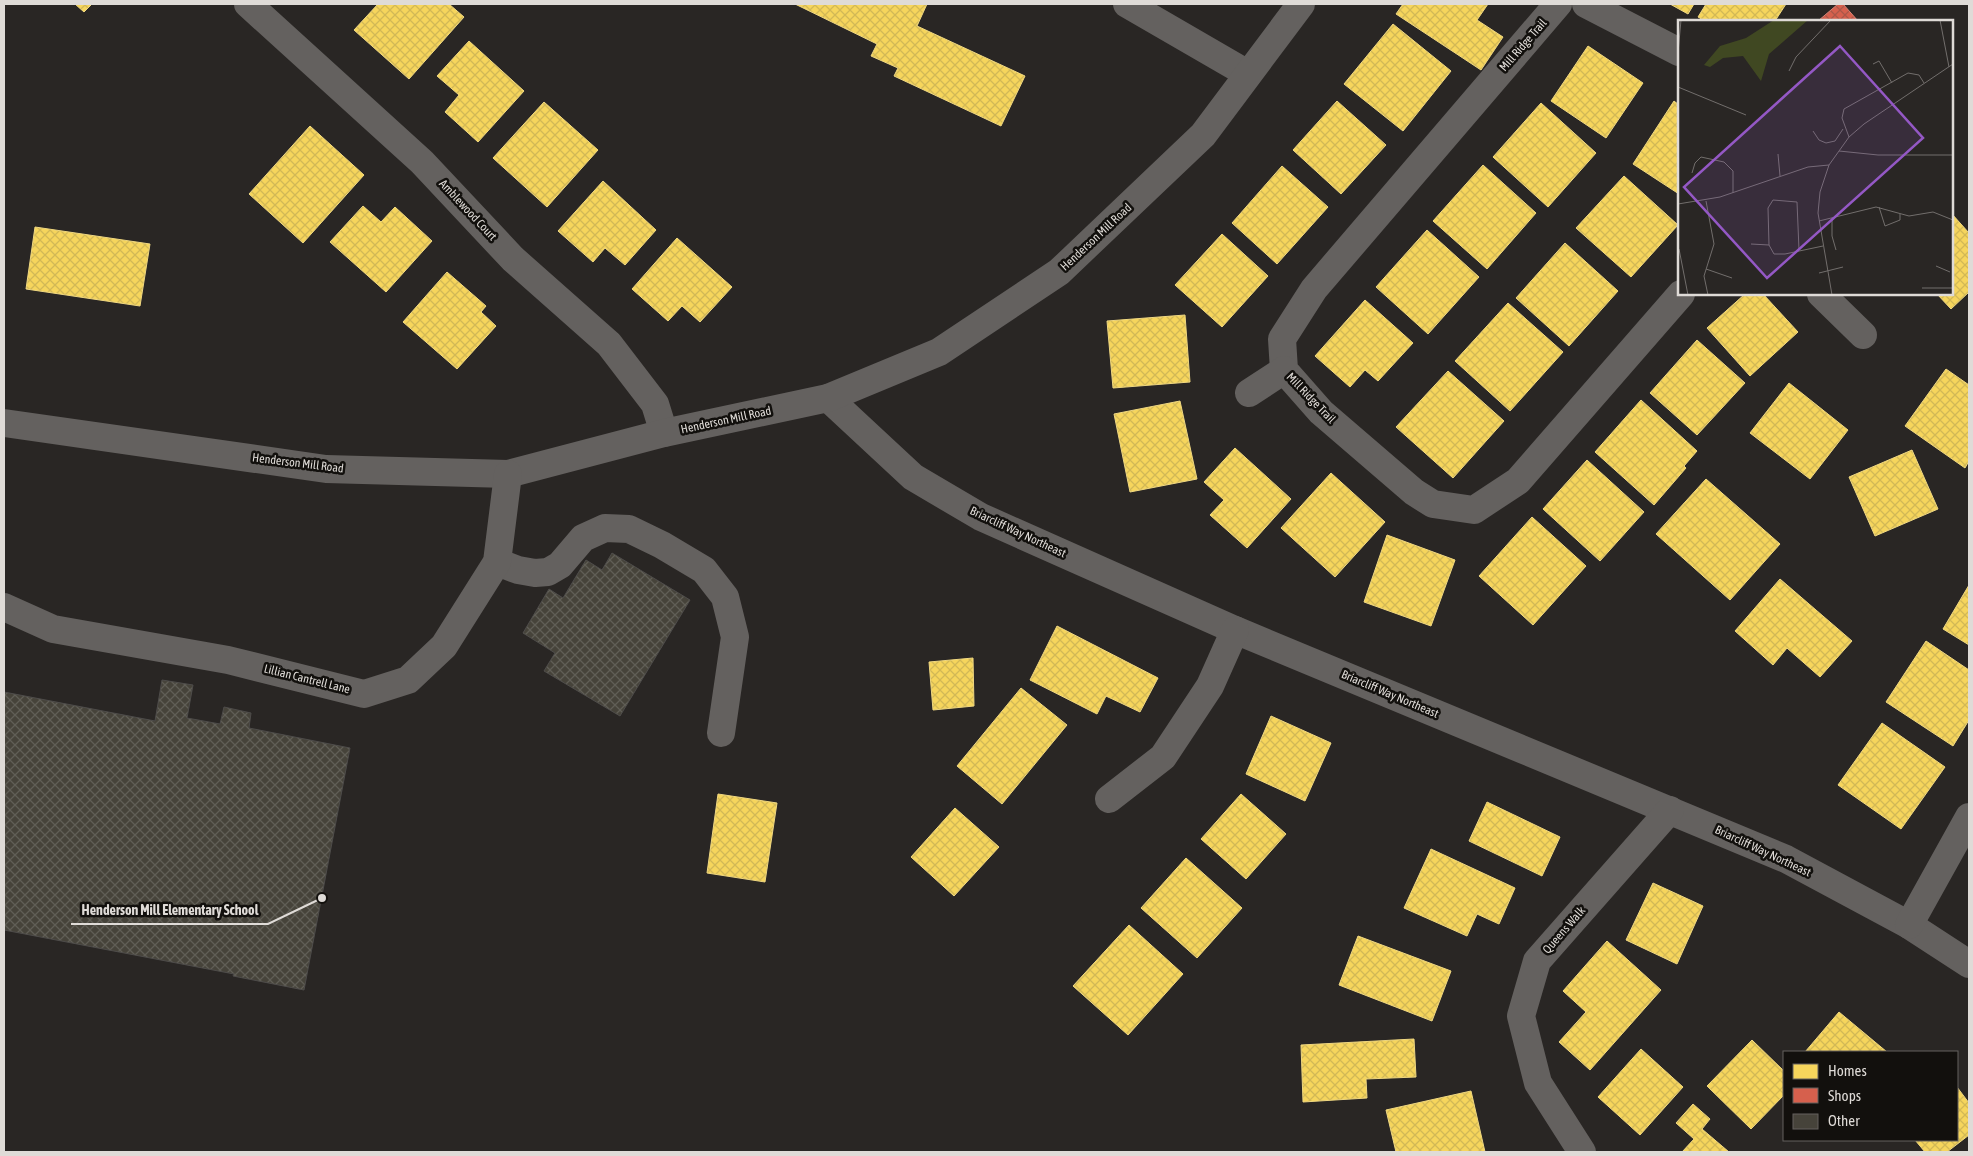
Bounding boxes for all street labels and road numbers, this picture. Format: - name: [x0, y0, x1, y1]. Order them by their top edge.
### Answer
- street label: Mill Ridge Trail: [1497, 15, 1550, 74]
- street label: Amblewood Court: [436, 177, 500, 244]
- street label: Henderson Mill Road: [1058, 201, 1134, 273]
- street label: Mill Ridge Trail: [1284, 370, 1339, 427]
- street label: Henderson Mill Road: [680, 404, 772, 436]
- street label: Henderson Mill Road: [252, 450, 344, 476]
- street label: Briarcliff Way Northeast: [968, 504, 1069, 561]
- street label: Lillian Cantrell Lane: [262, 662, 352, 696]
- street label: Briarcliff Way Northeast: [1339, 667, 1441, 721]
- street label: Briarcliff Way Northeast: [1713, 823, 1814, 880]
- street label: Queens Walk: [1540, 903, 1589, 956]

